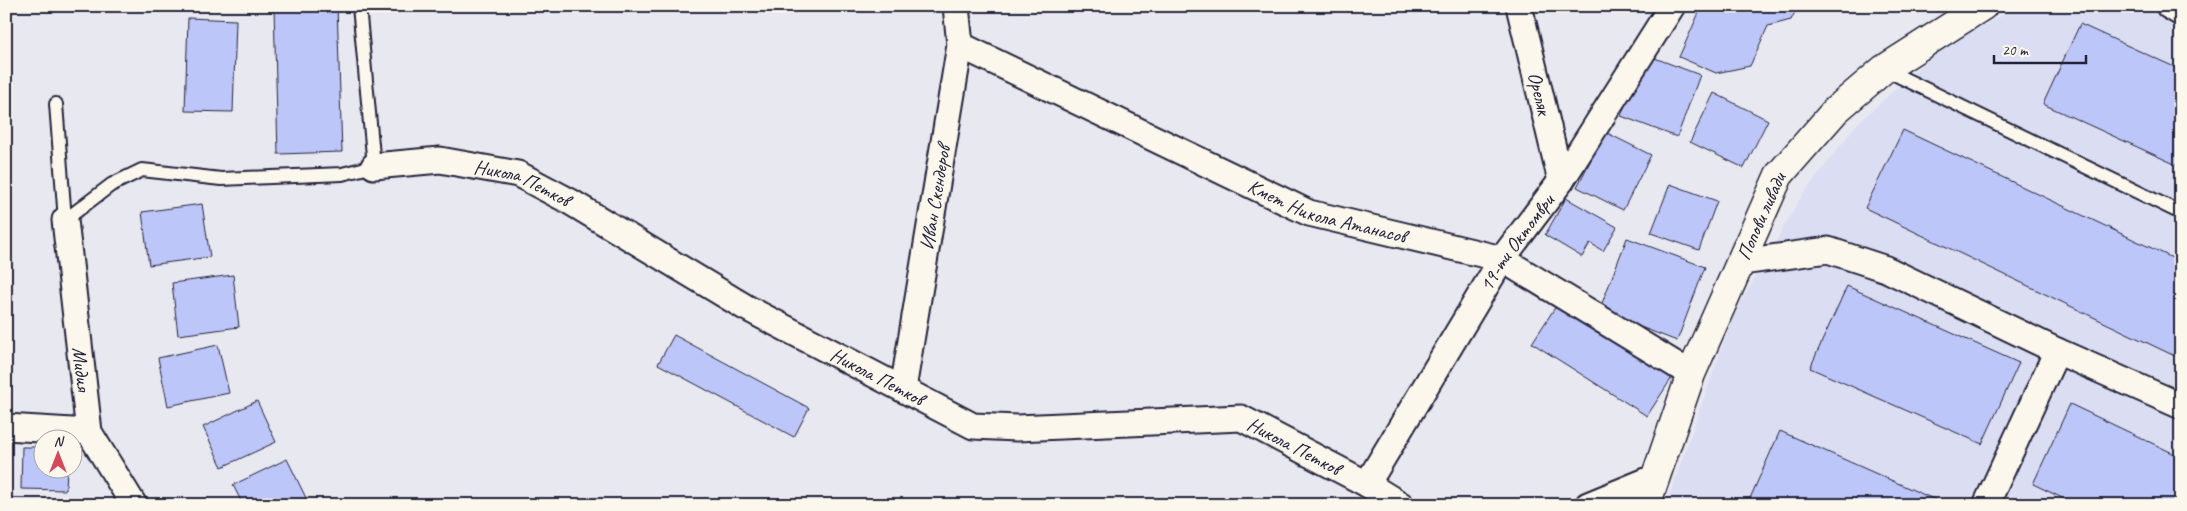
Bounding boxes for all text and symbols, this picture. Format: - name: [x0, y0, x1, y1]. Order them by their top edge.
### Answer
- scale bar: [1994, 32, 2087, 64]
- text: 20 m: [2002, 41, 2029, 60]
- street label: Ореляк: [1522, 69, 1557, 119]
- street label: Иван Скендеров: [914, 139, 957, 252]
- street label: Никола Петков: [472, 154, 577, 214]
- street label: Попови ливади: [1731, 167, 1792, 264]
- street label: Кмет Никола Атанасов: [1244, 174, 1412, 249]
- street label: 19-ти Октомври: [1474, 188, 1561, 296]
- street label: Никола Петков: [826, 342, 931, 413]
- street label: Мидия: [66, 346, 97, 395]
- street label: Никола Петков: [1243, 412, 1348, 482]
- north arrow: [32, 428, 82, 478]
- text: N: [54, 433, 65, 450]

